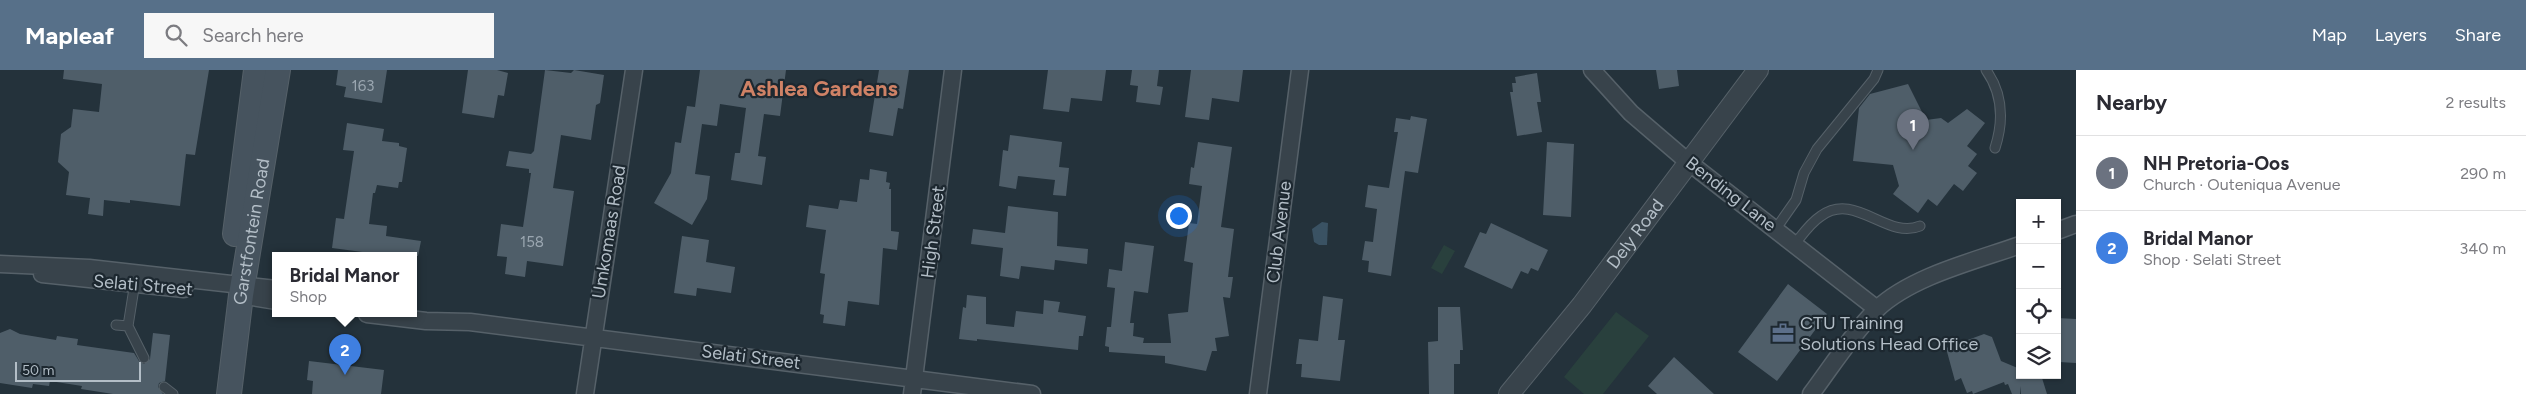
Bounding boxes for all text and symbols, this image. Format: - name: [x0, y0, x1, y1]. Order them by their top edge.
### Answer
- search box: [144, 13, 494, 58]
- text: Mapleaf: [25, 21, 114, 50]
- icon: search: [162, 21, 190, 49]
- text: Search here: [202, 24, 304, 47]
- text: Map: [2312, 24, 2347, 46]
- text: Layers: [2375, 24, 2427, 46]
- text: Share: [2455, 24, 2501, 46]
- district label: Ashlea Gardens: [740, 75, 898, 102]
- house number: 163: [352, 77, 374, 95]
- text: Nearby: [2096, 90, 2167, 115]
- text: 2 results: [2446, 93, 2506, 112]
- pin: 1: [1897, 109, 1929, 150]
- street label: Bending Lane: [1681, 152, 1781, 236]
- text: NH Pretoria-Oos: [2143, 152, 2289, 175]
- street label: Garstfontein Road: [229, 157, 274, 306]
- street label: Umkomaas Road: [588, 164, 630, 300]
- text: 1: [2109, 164, 2115, 183]
- text: 290 m: [2460, 164, 2506, 183]
- text: Church · Outeniqua Avenue: [2143, 175, 2340, 194]
- street label: Club Avenue: [1262, 179, 1296, 284]
- street label: High Street: [916, 184, 950, 280]
- street label: Dely Road: [1602, 195, 1669, 273]
- map controls: [2016, 199, 2061, 379]
- button: +: [2016, 199, 2061, 244]
- your location: [1166, 203, 1192, 229]
- text: Bridal Manor: [2143, 227, 2253, 250]
- house number: 158: [520, 233, 544, 251]
- text: 2: [2107, 239, 2117, 258]
- text: 340 m: [2460, 239, 2506, 258]
- button: −: [2016, 244, 2061, 289]
- text: Shop · Selati Street: [2143, 250, 2281, 269]
- popup: [272, 252, 417, 317]
- text: Bridal Manor: [290, 264, 399, 287]
- street label: Selati Street: [92, 270, 194, 300]
- text: Shop: [290, 287, 327, 306]
- button: locate: [2016, 289, 2061, 334]
- place label: CTU Training Solutions Head Office: [1800, 312, 1978, 355]
- office icon: CTU Training Solutions Head Office: [1770, 320, 1796, 346]
- pin: 2: [329, 334, 361, 375]
- button: layers: [2016, 334, 2061, 379]
- street label: Selati Street: [700, 340, 802, 374]
- scale bar: [15, 359, 141, 382]
- text: 50 m: [22, 362, 54, 379]

